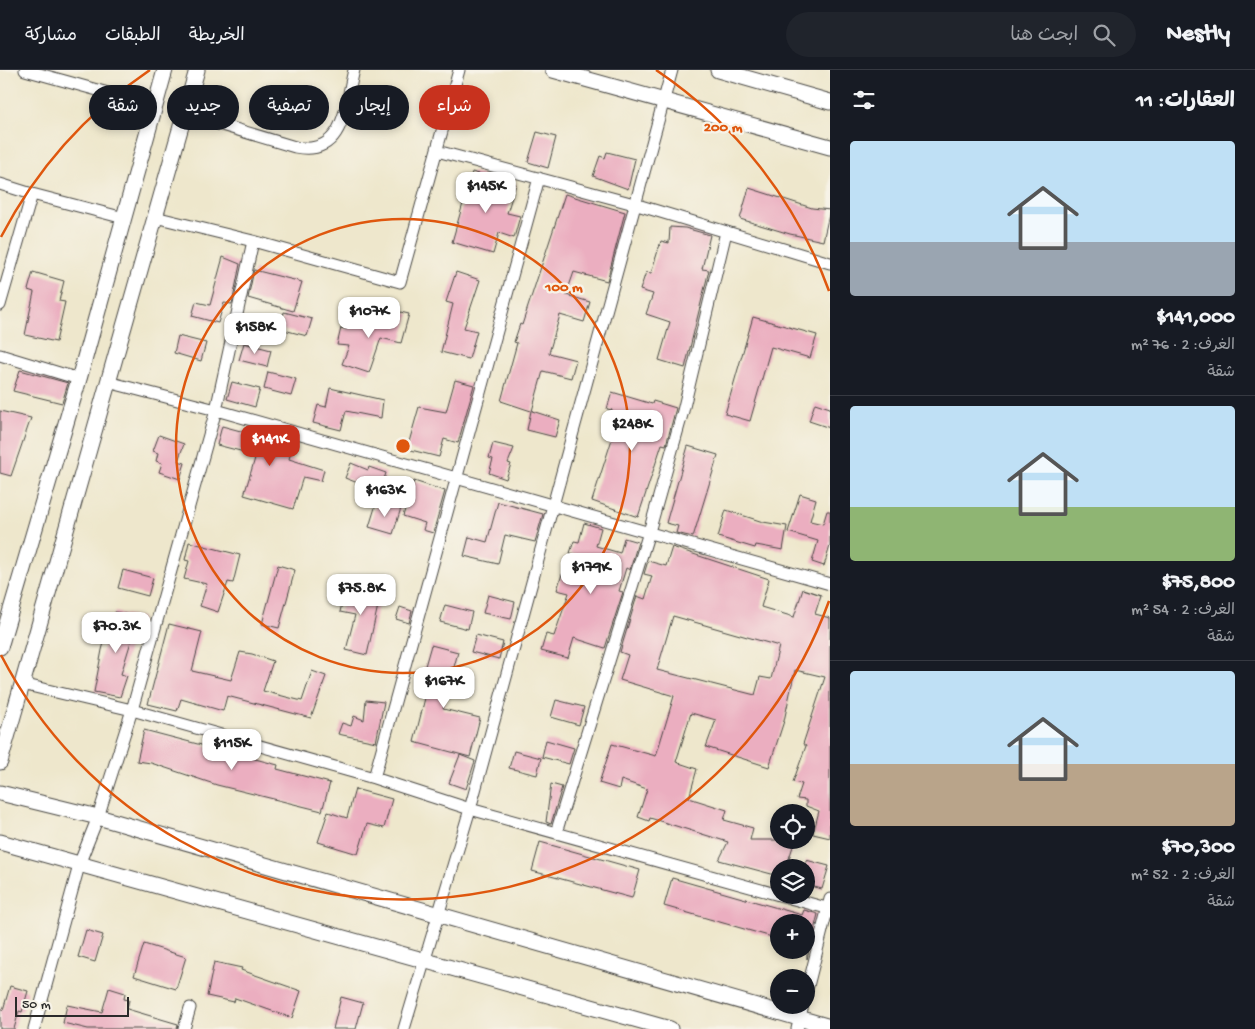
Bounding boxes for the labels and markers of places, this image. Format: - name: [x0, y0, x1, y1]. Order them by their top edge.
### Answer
- pin: $145K: [451, 172, 521, 214]
- pin: $107K: [334, 296, 404, 339]
- pin: $158K: [220, 312, 290, 355]
- pin: $248K: [597, 410, 667, 452]
- pin: $141K: [235, 424, 305, 467]
- centre of rings: [394, 437, 412, 455]
- pin: $163K: [350, 476, 420, 518]
- pin: $179K: [556, 552, 626, 595]
- pin: $75.8K: [320, 574, 402, 616]
- pin: $70.3K: [75, 612, 157, 654]
- pin: $167K: [409, 666, 479, 709]
- pin: $115K: [197, 728, 267, 771]

